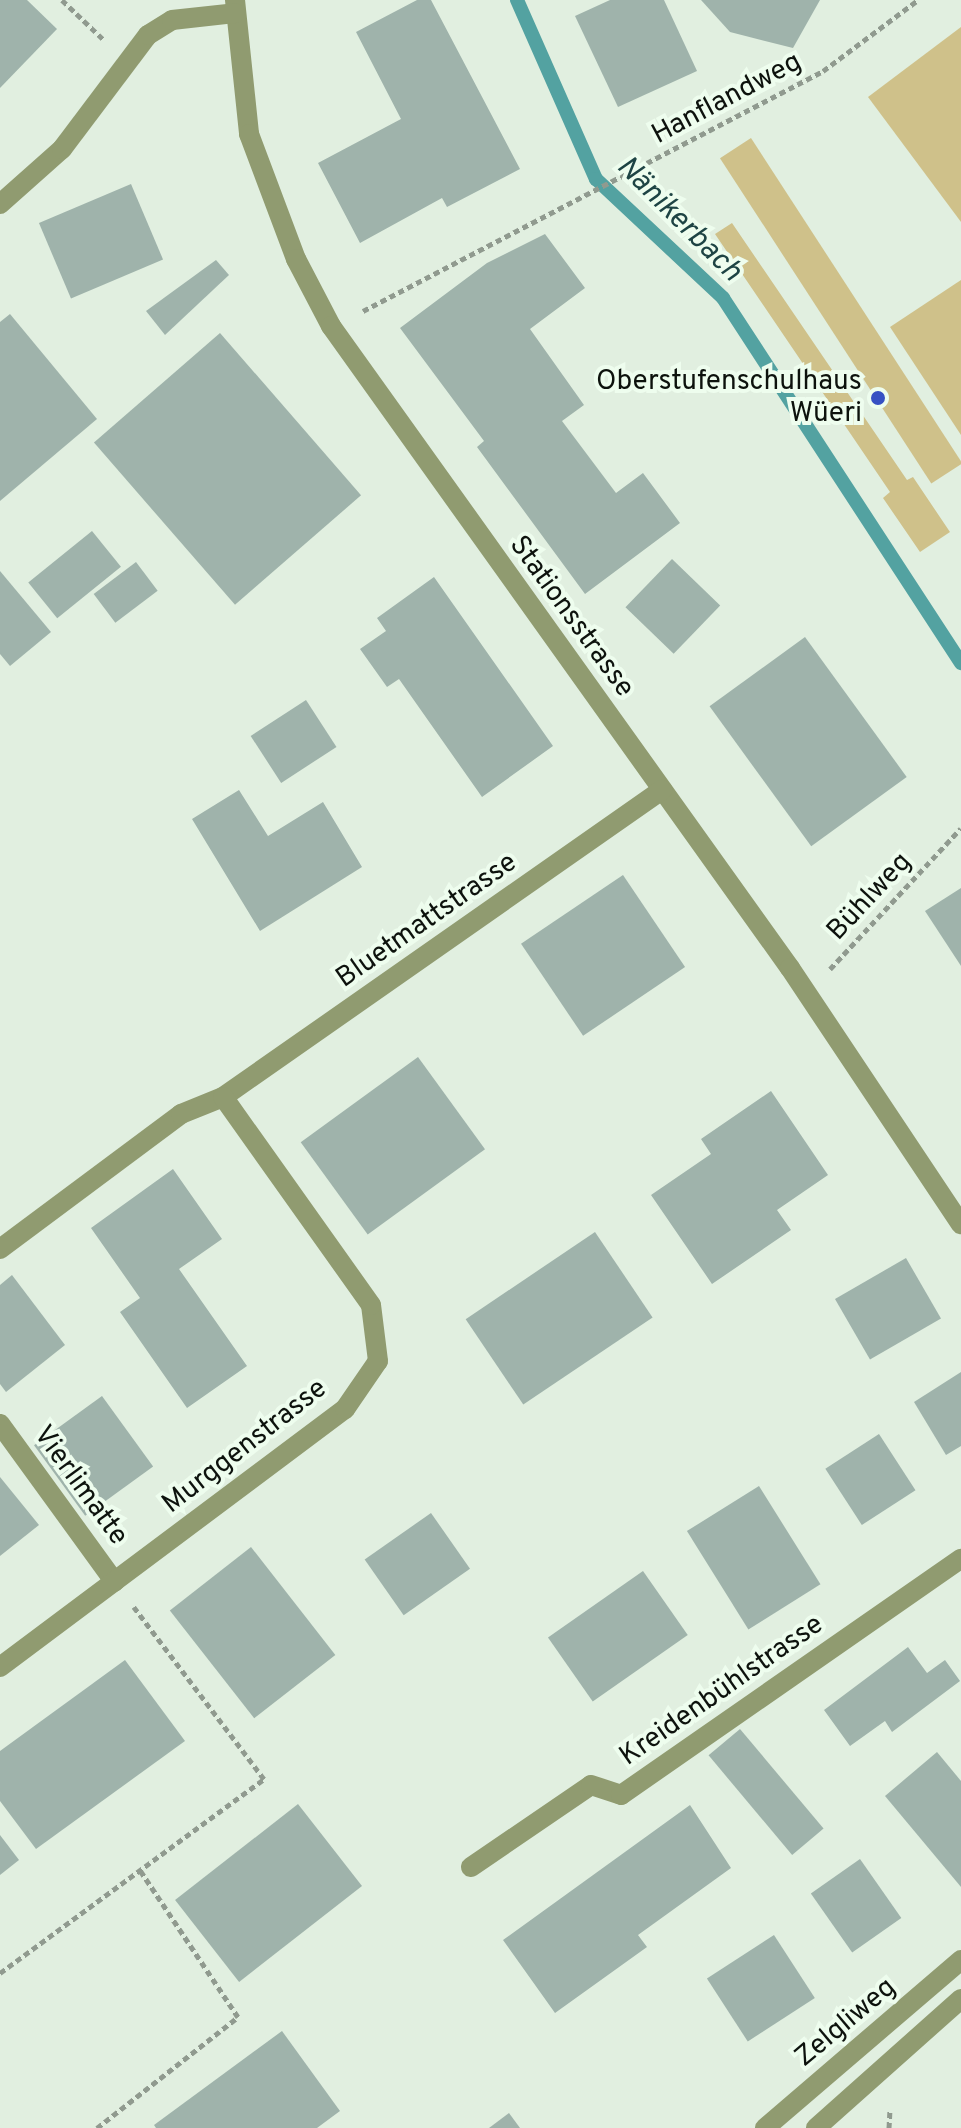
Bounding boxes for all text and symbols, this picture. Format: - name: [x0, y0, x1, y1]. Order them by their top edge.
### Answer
- street label: Hanflandweg: [647, 46, 807, 152]
- water label: Nänikerbach: [608, 150, 748, 290]
- place label: Oberstufenschulhaus Wüeri: [596, 365, 862, 431]
- marker: Oberstufenschulhaus Wüeri: [869, 389, 887, 407]
- street label: Stationsstrasse: [501, 530, 641, 704]
- street label: Bluetmattstrasse: [330, 846, 524, 996]
- street label: Bühlweg: [821, 846, 919, 948]
- street label: Murggenstrasse: [156, 1372, 334, 1522]
- street label: Vierlimatte: [25, 1420, 135, 1552]
- street label: Kreidenbühlstrasse: [614, 1608, 830, 1774]
- street label: Zelgliweg: [789, 1971, 903, 2075]

